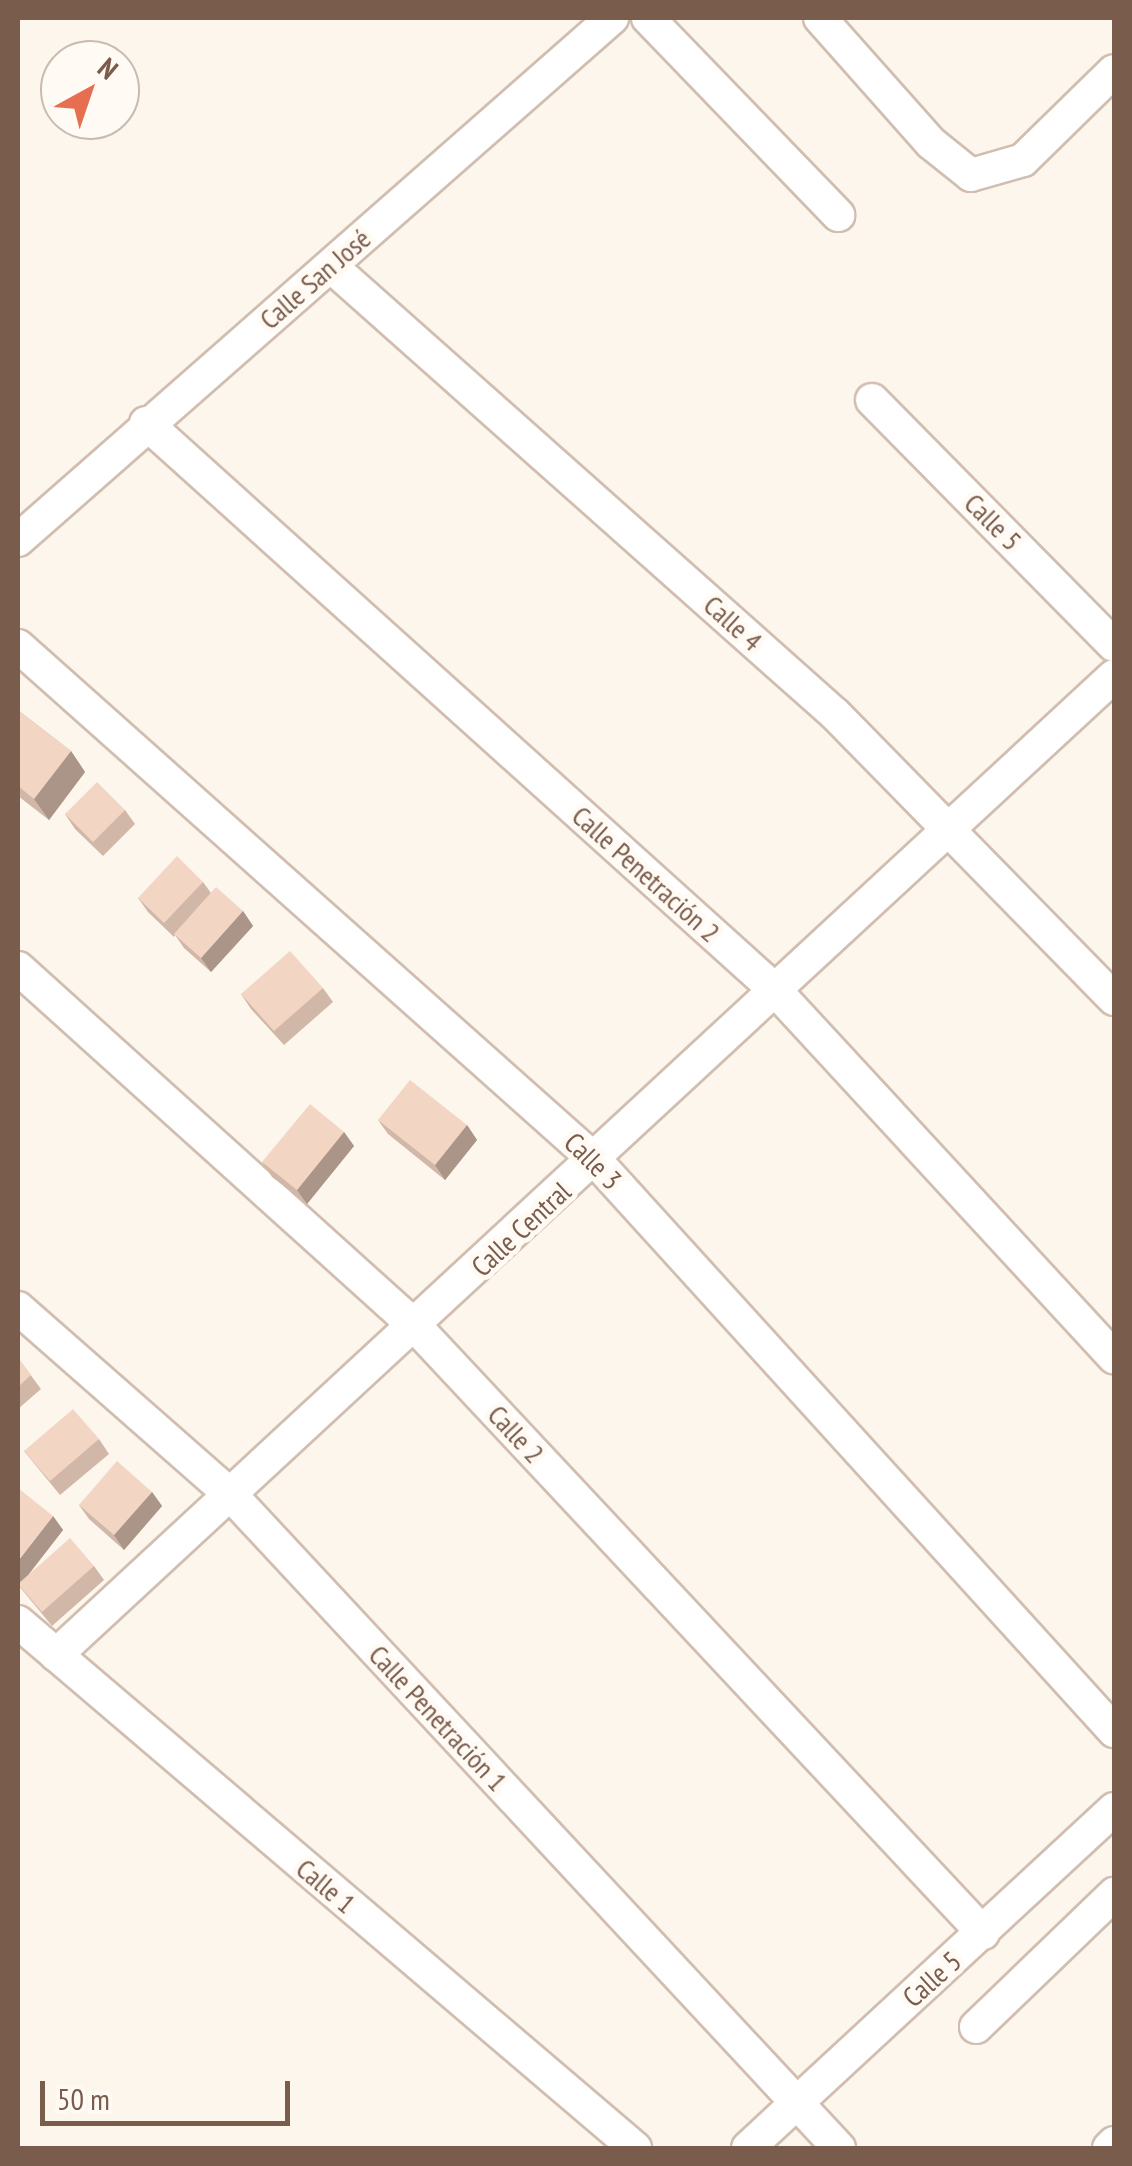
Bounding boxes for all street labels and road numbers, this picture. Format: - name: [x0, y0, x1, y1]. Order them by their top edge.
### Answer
- street label: Calle San José: [253, 222, 377, 336]
- street label: Calle 5: [958, 487, 1028, 557]
- street label: Calle 4: [697, 588, 769, 658]
- street label: Calle Penetración 2: [565, 799, 727, 949]
- street label: Calle 3: [558, 1126, 628, 1196]
- street label: Calle Central: [464, 1175, 578, 1283]
- street label: Calle 2: [481, 1398, 551, 1470]
- street label: Calle Penetración 1: [362, 1638, 514, 1798]
- street label: Calle 1: [290, 1852, 362, 1920]
- street label: Calle 5: [896, 1944, 968, 2014]

